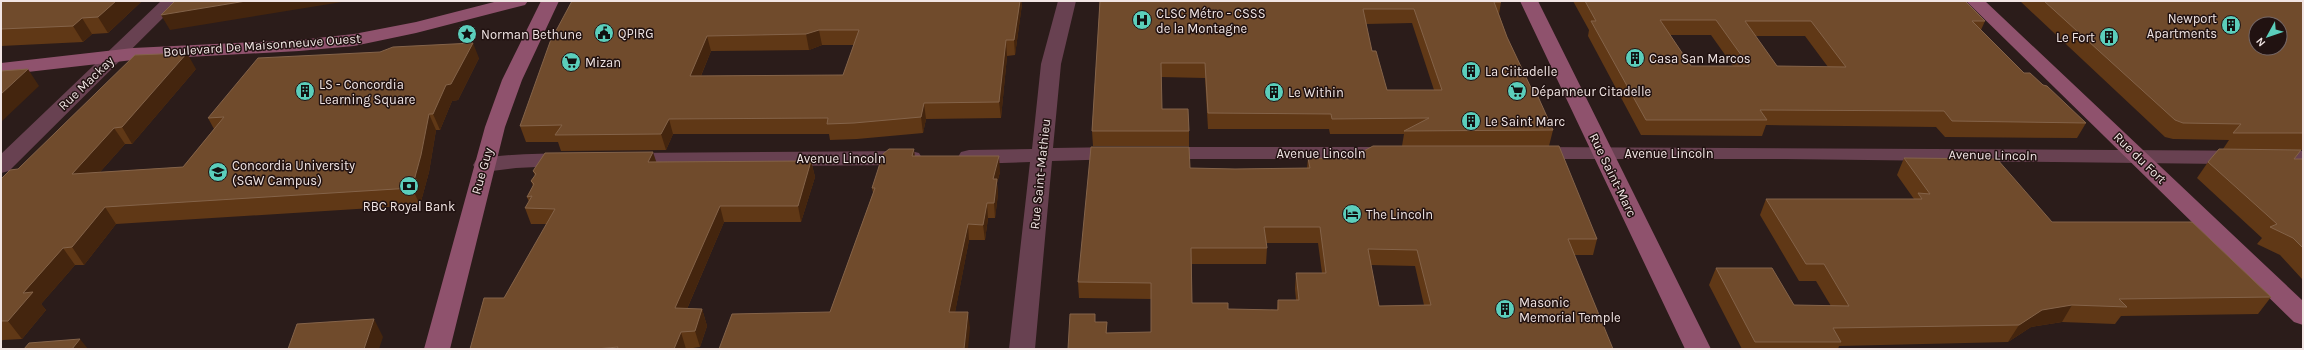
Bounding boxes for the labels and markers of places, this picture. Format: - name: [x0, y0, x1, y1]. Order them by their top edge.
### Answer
- place label: CLSC Métro - CSSS de la Montagne: [1156, 6, 1266, 36]
- hospital icon: CLSC Métro - CSSS de la Montagne: [1131, 9, 1153, 31]
- place label: Newport Apartments: [2147, 11, 2217, 41]
- building icon: Newport Apartments: [2220, 14, 2242, 36]
- public building icon: QPIRG: [593, 22, 615, 44]
- place icon: Norman Bethune: [456, 23, 478, 45]
- place label: QPIRG: [618, 26, 654, 41]
- building icon: Le Fort: [2098, 26, 2120, 48]
- place label: Norman Bethune: [481, 27, 582, 42]
- place label: Le Fort: [2056, 30, 2095, 45]
- building icon: Casa San Marcos: [1624, 47, 1646, 69]
- supermarket icon: Mizan: [560, 51, 582, 73]
- place label: Casa San Marcos: [1649, 51, 1751, 66]
- place label: Mizan: [585, 55, 621, 70]
- building icon: La Ciitadelle: [1460, 60, 1482, 82]
- place label: La Ciitadelle: [1485, 64, 1558, 79]
- place label: LS - Concordia Learning Square: [319, 77, 416, 108]
- building icon: LS - Concordia Learning Square: [294, 80, 316, 102]
- supermarket icon: Dépanneur Citadelle: [1506, 80, 1528, 102]
- building icon: Le Within: [1263, 81, 1285, 103]
- place label: Dépanneur Citadelle: [1531, 84, 1652, 99]
- place label: Le Within: [1288, 85, 1344, 100]
- building icon: Le Saint Marc: [1460, 110, 1482, 132]
- place label: Le Saint Marc: [1485, 114, 1565, 129]
- place label: Concordia University (SGW Campus): [232, 158, 355, 188]
- school or university icon: Concordia University (SGW Campus): [207, 161, 229, 183]
- bank icon: RBC Royal Bank: [398, 175, 420, 197]
- place label: RBC Royal Bank: [363, 199, 455, 214]
- hotel icon: The Lincoln: [1341, 203, 1363, 225]
- place label: The Lincoln: [1366, 207, 1433, 222]
- place label: Masonic Memorial Temple: [1519, 295, 1621, 325]
- building icon: Masonic Memorial Temple: [1494, 298, 1516, 320]

